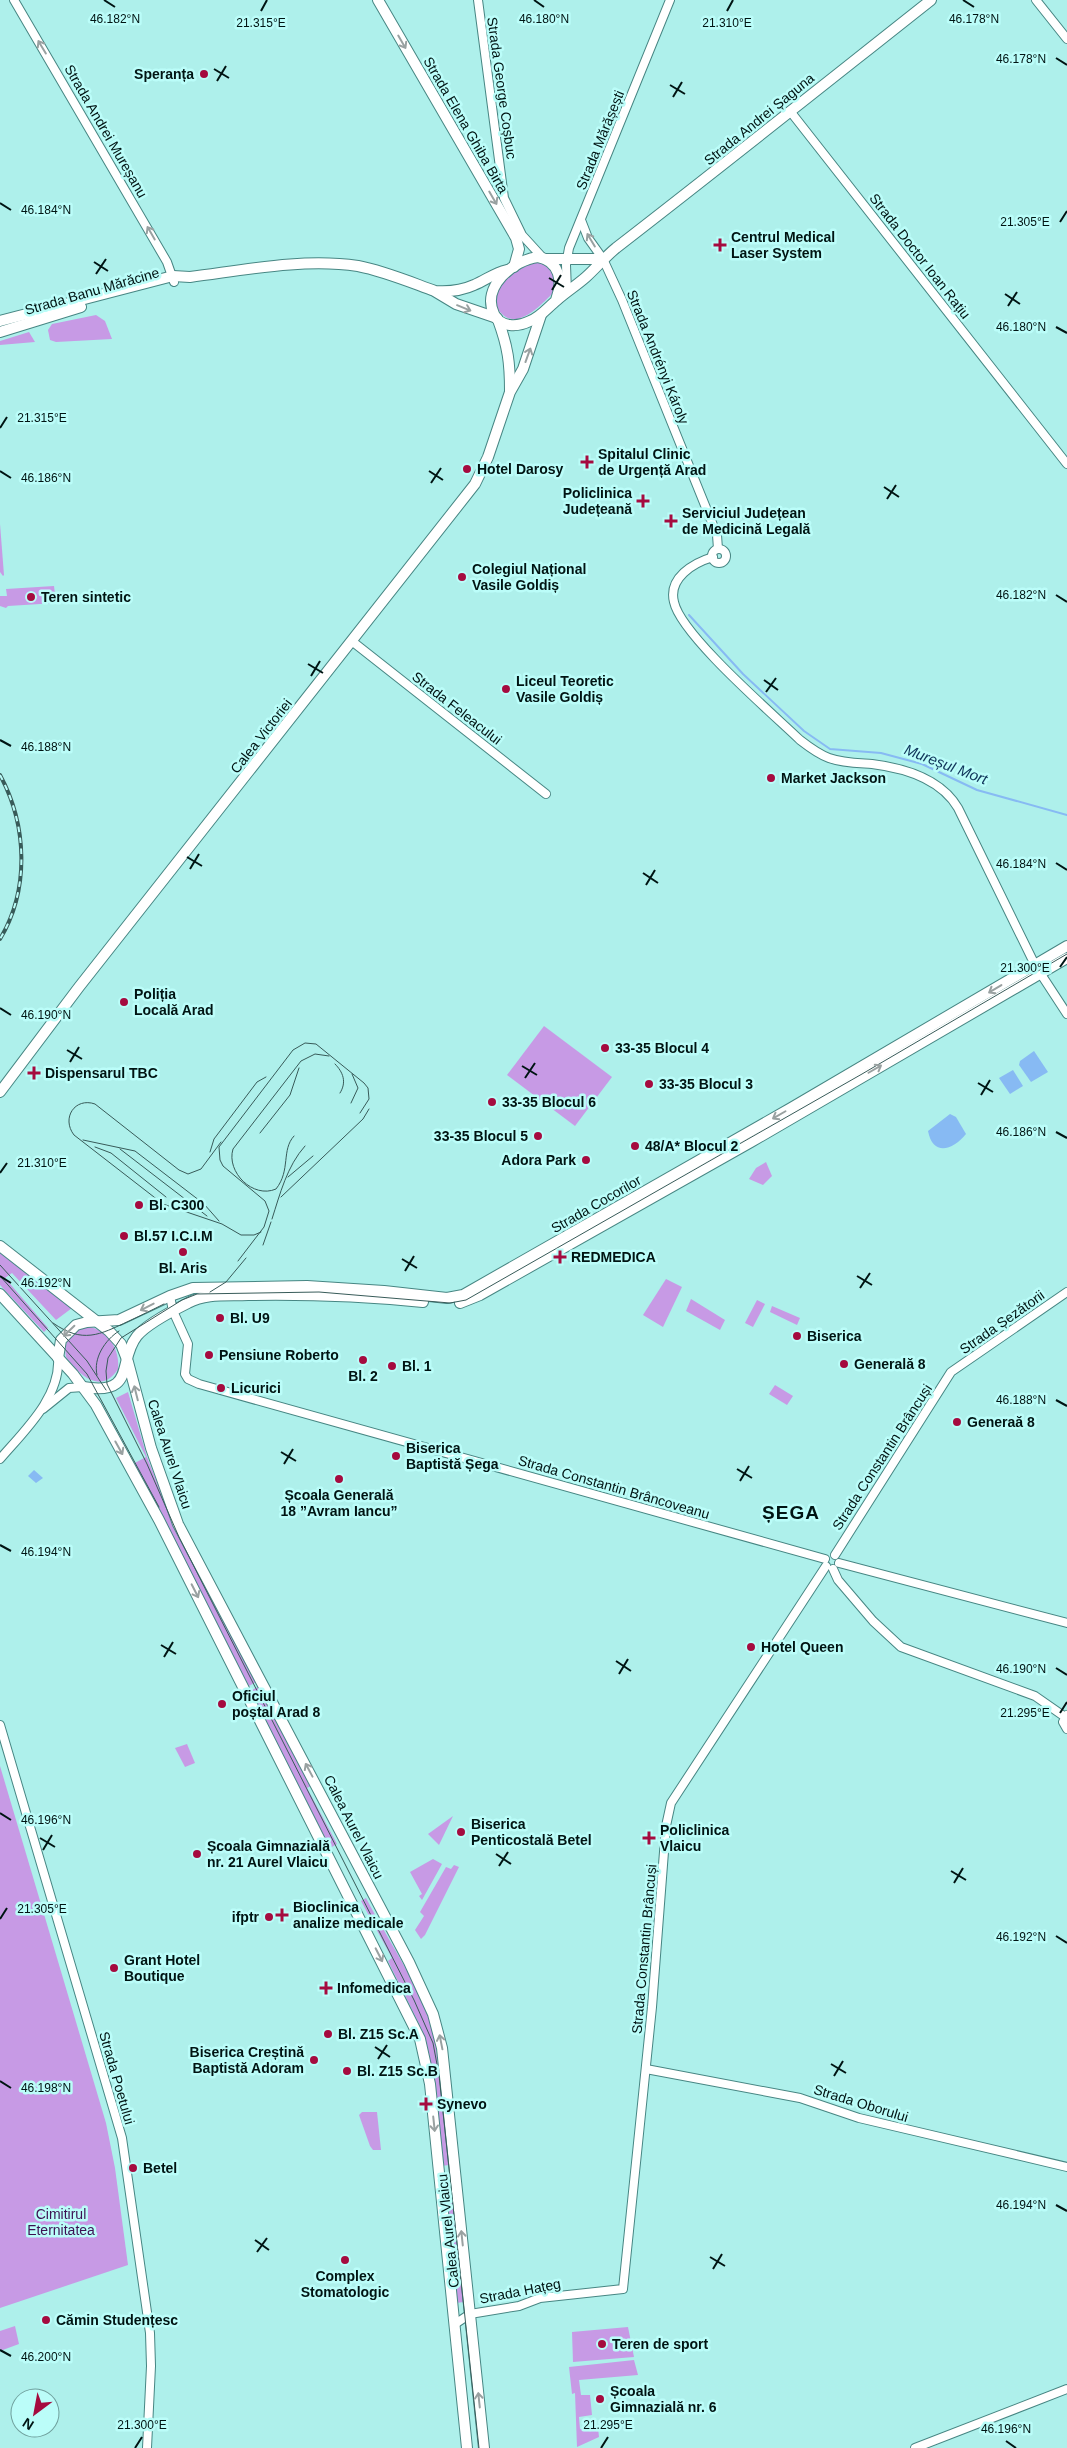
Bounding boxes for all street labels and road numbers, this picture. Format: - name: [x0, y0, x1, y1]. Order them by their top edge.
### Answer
- street label: Strada George Coșbuc: [484, 16, 520, 160]
- street label: Strada Elena Ghiba Birta: [420, 54, 512, 196]
- street label: Strada Andrei Mureșanu: [61, 62, 151, 200]
- street label: Strada Andrei Șaguna: [701, 70, 817, 168]
- street label: Strada Mărășești: [573, 88, 627, 192]
- street label: Strada Doctor Ioan Rațiu: [866, 190, 974, 322]
- street label: Strada Banu Mărăcine: [23, 264, 161, 318]
- street label: Strada Andrényi Károly: [624, 288, 692, 426]
- street label: Strada Feleacului: [409, 668, 505, 748]
- street label: Calea Victoriei: [227, 696, 295, 776]
- street label: Strada Cocorilor: [548, 1172, 644, 1236]
- street label: Strada Șezătorii: [957, 1287, 1047, 1357]
- street label: Strada Constantin Brâncuși: [829, 1381, 935, 1533]
- street label: Calea Aurel Vlaicu: [145, 1397, 195, 1511]
- street label: Strada Constantin Brâncoveanu: [516, 1452, 712, 1522]
- street label: Calea Aurel Vlaicu: [321, 1772, 387, 1882]
- street label: Strada Constantin Brâncuși: [629, 1863, 659, 2035]
- street label: Strada Poetului: [96, 2030, 138, 2126]
- street label: Strada Oborului: [812, 2081, 910, 2125]
- street label: Calea Aurel Vlaicu: [434, 2173, 462, 2289]
- street label: Strada Hațeg: [478, 2275, 562, 2307]

